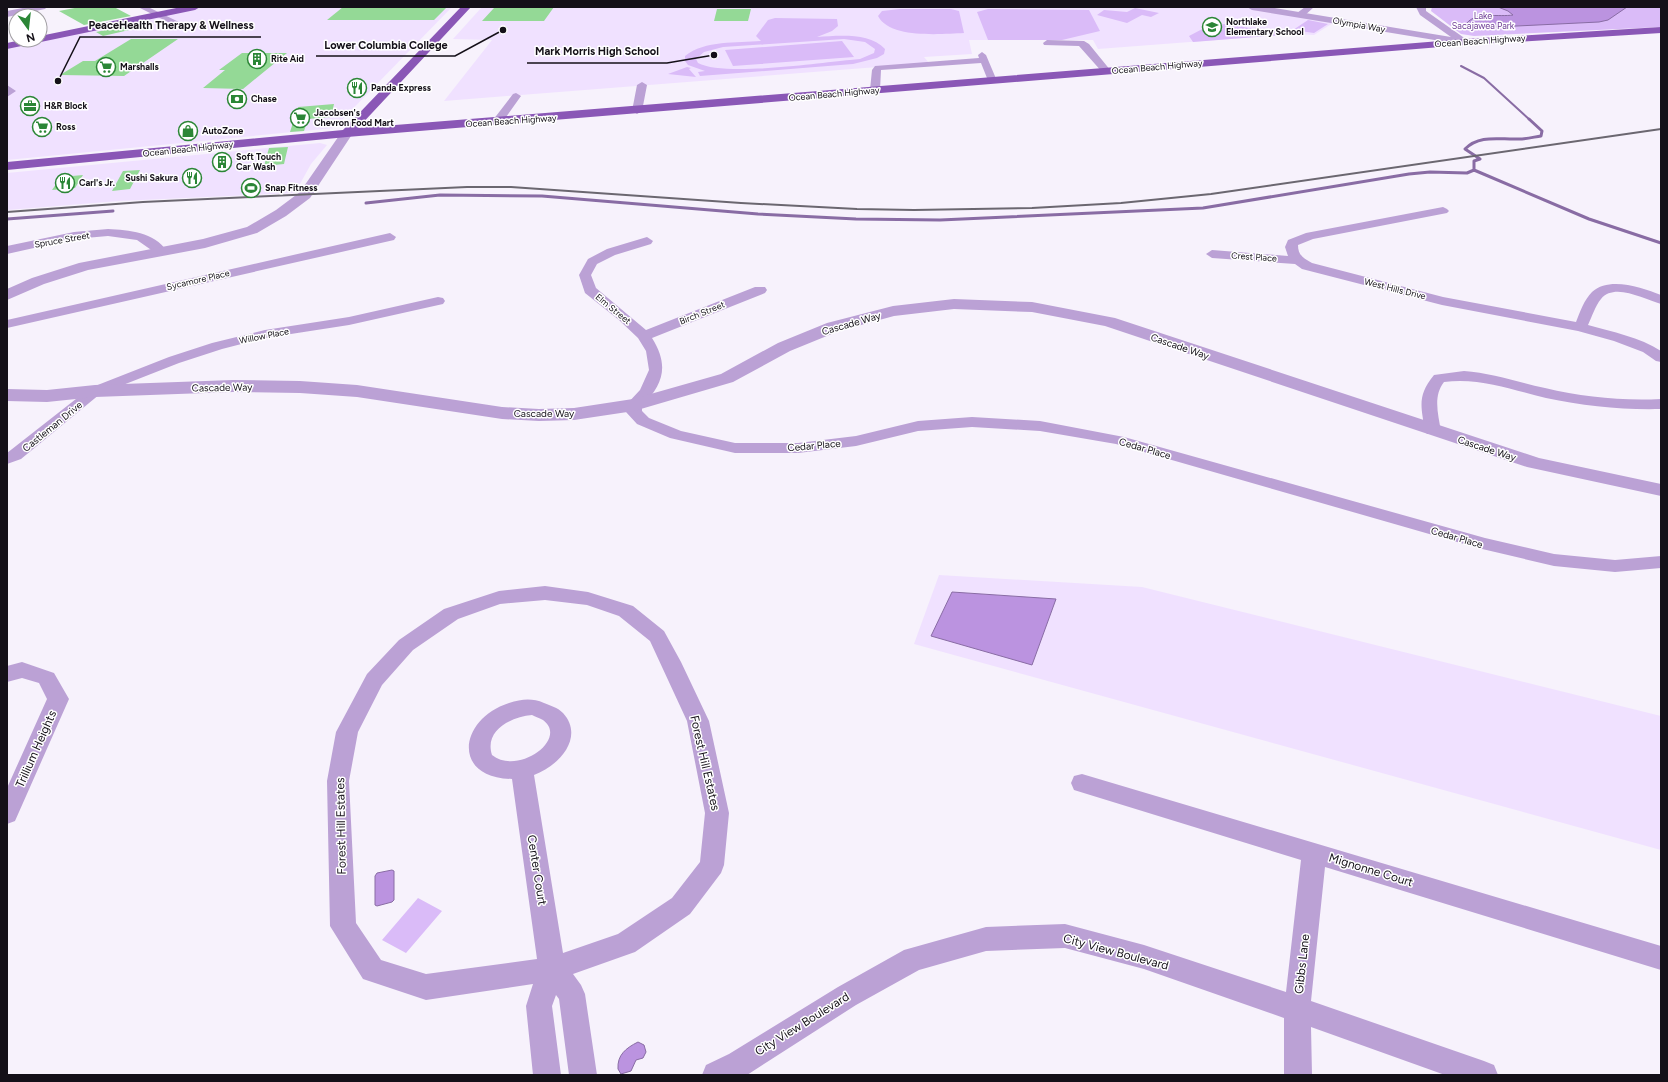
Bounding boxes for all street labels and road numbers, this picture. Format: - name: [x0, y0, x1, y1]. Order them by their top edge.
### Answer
- street label: Olympia Way: [1332, 14, 1386, 35]
- street label: Ocean Beach Highway: [1434, 32, 1526, 49]
- street label: Ocean Beach Highway: [1111, 57, 1203, 76]
- street label: Ocean Beach Highway: [788, 84, 880, 103]
- street label: Ocean Beach Highway: [465, 112, 557, 129]
- street label: Ocean Beach Highway: [142, 138, 234, 159]
- street label: Spruce Street: [33, 229, 91, 250]
- street label: Crest Place: [1231, 249, 1277, 264]
- street label: Sycamore Place: [165, 267, 230, 292]
- street label: West Hills Drive: [1363, 276, 1427, 301]
- street label: Elm Street: [593, 291, 634, 327]
- street label: Birch Street: [678, 298, 727, 327]
- street label: Cascade Way: [820, 309, 883, 338]
- street label: Willow Place: [238, 325, 290, 346]
- street label: Cascade Way: [1149, 330, 1211, 363]
- street label: Cascade Way: [192, 380, 253, 395]
- street label: Castleman Drive: [20, 398, 85, 454]
- street label: Cascade Way: [514, 407, 575, 420]
- street label: Cascade Way: [1456, 433, 1518, 464]
- street label: Cedar Place: [1117, 435, 1173, 462]
- street label: Cedar Place: [787, 437, 842, 454]
- street label: Cedar Place: [1429, 524, 1485, 551]
- street label: Trillium Heights: [13, 708, 59, 790]
- street label: Forest Hill Estates: [687, 714, 723, 812]
- street label: Forest Hill Estates: [333, 777, 349, 875]
- street label: Center Court: [525, 834, 550, 907]
- street label: Mignonne Court: [1327, 851, 1415, 890]
- street label: City View Boulevard: [1062, 931, 1170, 973]
- street label: Gibbs Lane: [1292, 933, 1312, 995]
- street label: City View Boulevard: [752, 989, 852, 1059]

